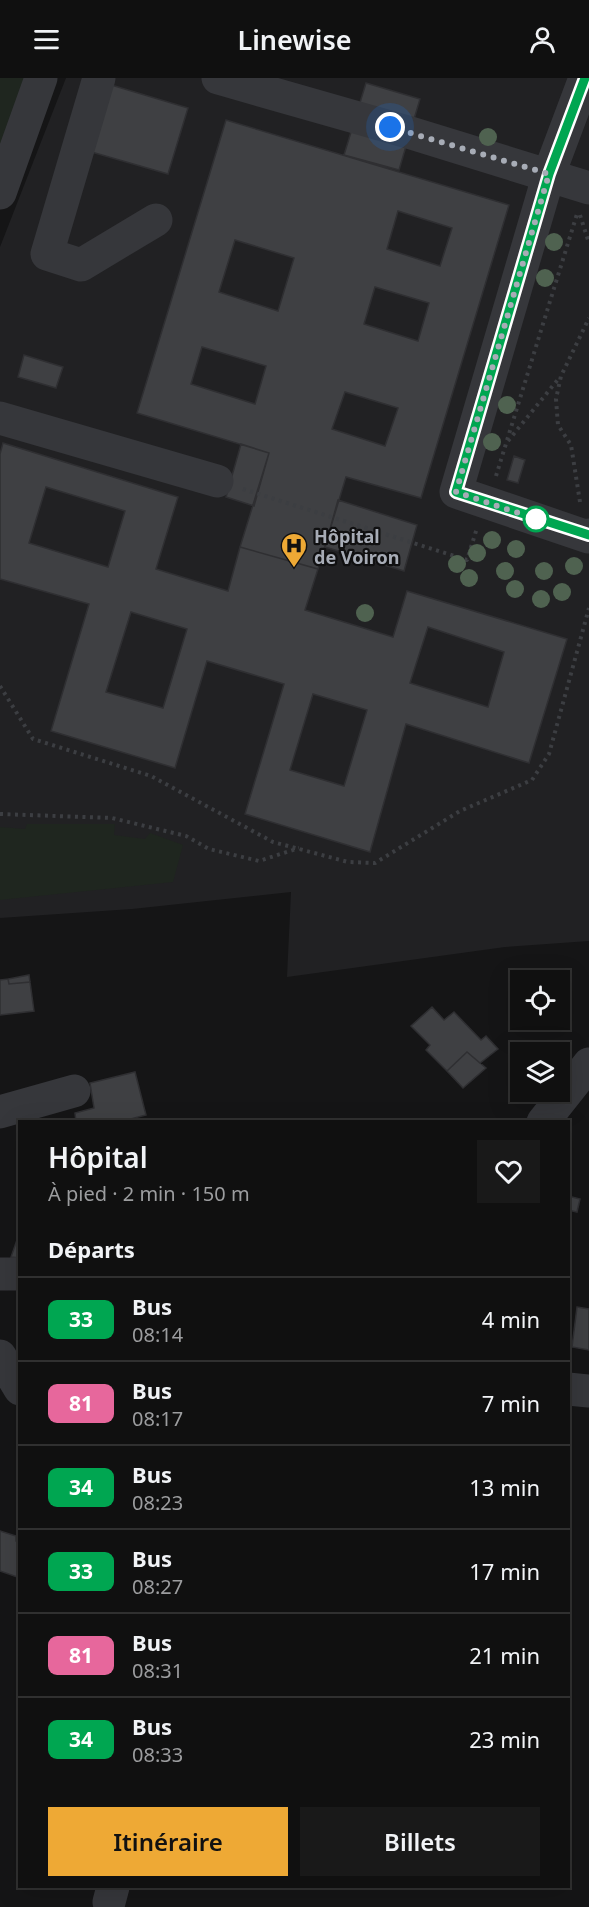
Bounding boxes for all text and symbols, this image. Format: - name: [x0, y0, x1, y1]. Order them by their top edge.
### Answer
- text: Linewise: [237, 21, 352, 58]
- icon: menu: [30, 23, 63, 56]
- icon: person: [526, 23, 559, 56]
- your location: [375, 112, 405, 142]
- unlabelled marker: [523, 506, 549, 532]
- place label: Hôpital de Voiron: [314, 524, 399, 569]
- hospital icon: Hôpital de Voiron: [279, 531, 309, 569]
- map controls: [510, 970, 570, 1102]
- button: locate: [510, 970, 570, 1030]
- button: layers: [510, 1042, 570, 1102]
- text: Hôpital: [48, 1138, 148, 1176]
- button: heart: [477, 1140, 540, 1203]
- text: À pied · 2 min · 150 m: [48, 1180, 250, 1207]
- text: Départs: [48, 1234, 135, 1264]
- text: Bus: [132, 1291, 172, 1321]
- text: 4 min: [482, 1304, 540, 1334]
- text: 33: [69, 1305, 93, 1333]
- text: 08:14: [132, 1321, 183, 1348]
- text: Bus: [132, 1375, 172, 1405]
- text: 7 min: [482, 1388, 540, 1418]
- text: 81: [69, 1389, 93, 1417]
- text: 08:17: [132, 1405, 183, 1432]
- text: Bus: [132, 1459, 172, 1489]
- text: 13 min: [469, 1472, 540, 1502]
- text: 34: [69, 1473, 93, 1501]
- text: 08:23: [132, 1489, 183, 1516]
- text: Bus: [132, 1543, 172, 1573]
- text: 17 min: [469, 1556, 540, 1586]
- text: 33: [69, 1557, 93, 1585]
- text: 08:27: [132, 1573, 183, 1600]
- text: Bus: [132, 1627, 172, 1657]
- text: 21 min: [469, 1640, 540, 1670]
- text: 81: [69, 1641, 93, 1669]
- text: 08:31: [132, 1657, 183, 1684]
- text: Bus: [132, 1711, 172, 1741]
- text: 23 min: [469, 1724, 540, 1754]
- text: 34: [69, 1725, 93, 1753]
- text: 08:33: [132, 1741, 183, 1768]
- button: Itinéraire: [48, 1807, 288, 1876]
- button: Billets: [300, 1807, 540, 1876]

